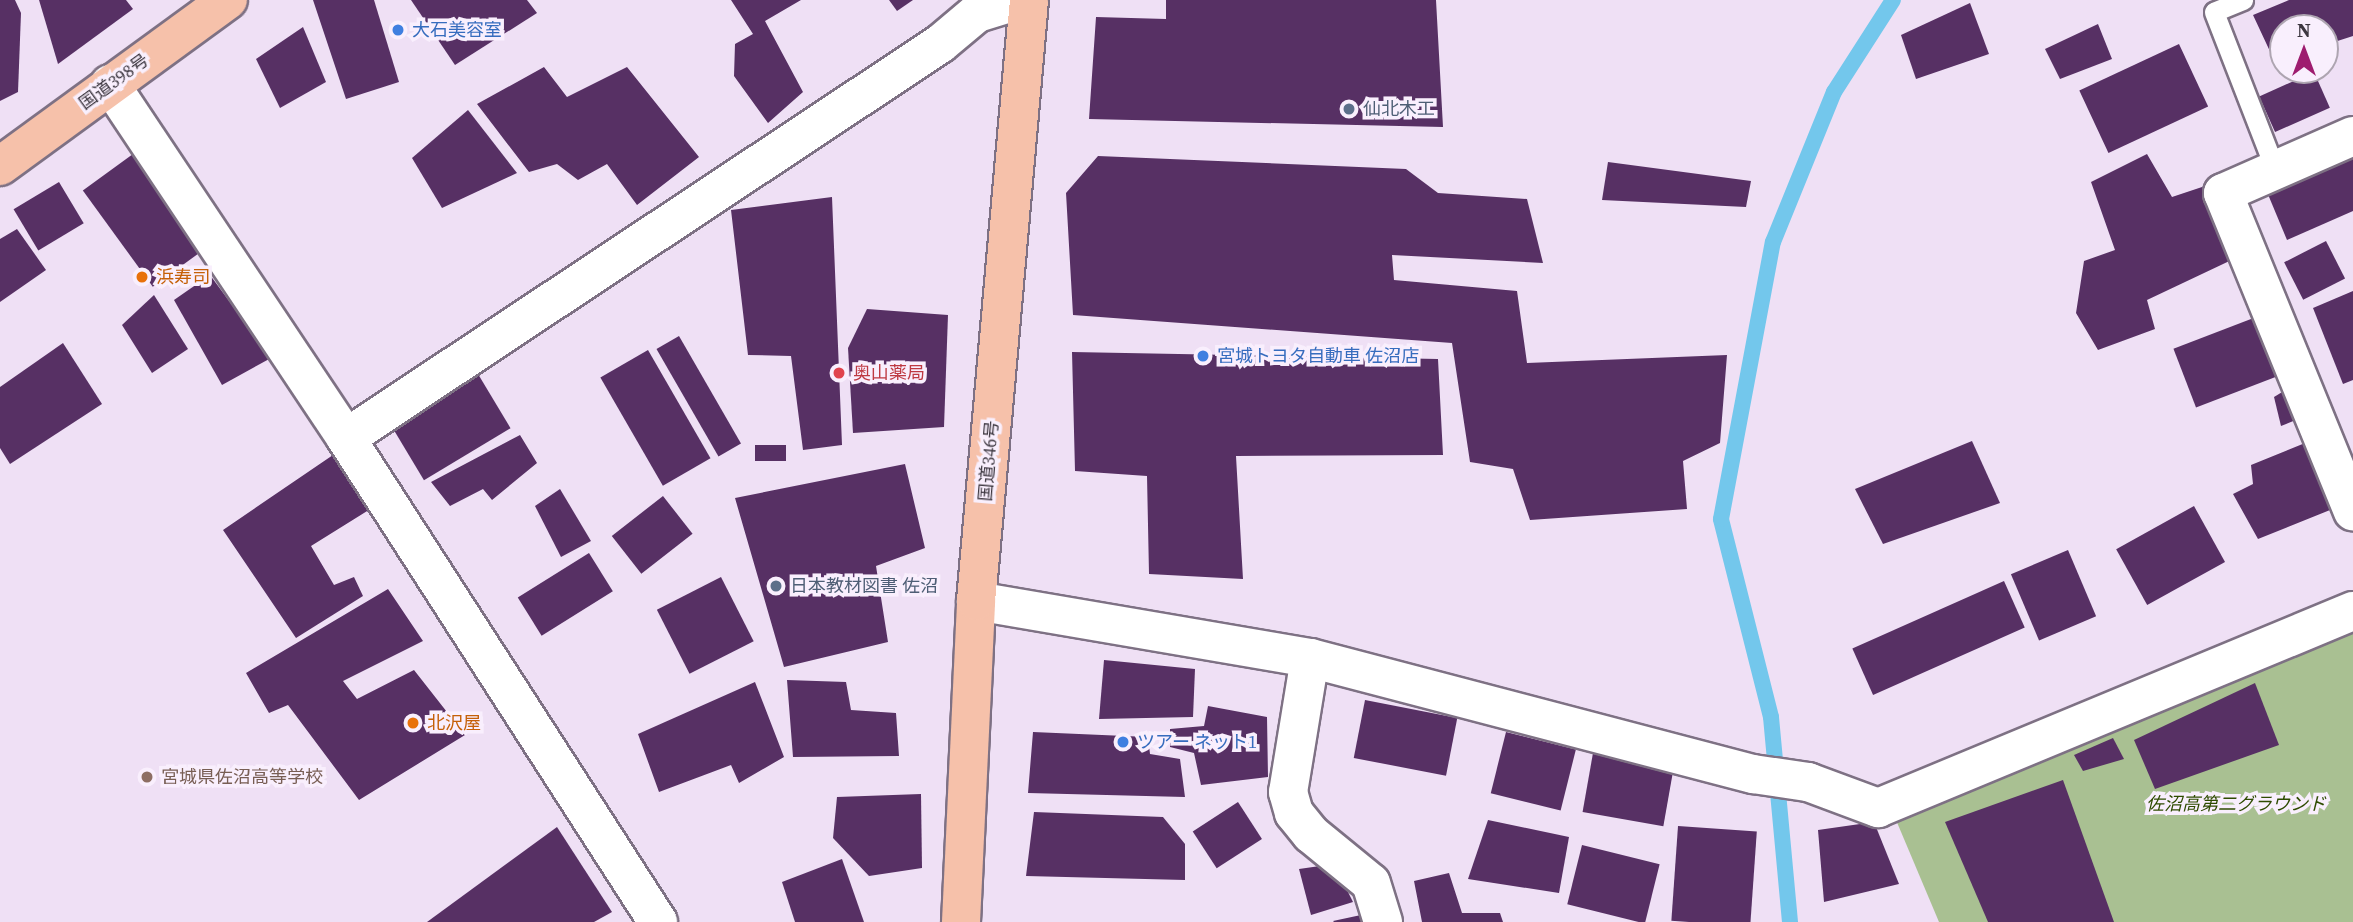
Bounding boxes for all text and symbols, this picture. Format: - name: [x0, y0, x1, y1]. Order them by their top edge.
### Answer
- north arrow: [2269, 14, 2339, 84]
- text: N: [2297, 17, 2311, 43]
- place label: 大石美容室: [412, 19, 502, 41]
- marker: 大石美容室: [390, 22, 406, 38]
- street label: 国道398号: [75, 49, 153, 115]
- place label: 仙北木工: [1363, 98, 1435, 120]
- marker: 仙北木工: [1341, 101, 1357, 117]
- place label: 浜寿司: [156, 266, 210, 288]
- marker: 浜寿司: [134, 269, 150, 285]
- place label: 宮城トヨタ自動車 佐沼店: [1217, 345, 1419, 367]
- marker: 宮城トヨタ自動車 佐沼店: [1195, 348, 1211, 364]
- place label: 奥山薬局: [853, 362, 925, 384]
- marker: 奥山薬局: [831, 365, 847, 381]
- street label: 国道346号: [975, 420, 1003, 502]
- place label: 日本教材図書 佐沼: [790, 575, 938, 597]
- marker: 日本教材図書 佐沼: [768, 578, 784, 594]
- place label: 北沢屋: [427, 712, 481, 734]
- marker: 北沢屋: [405, 715, 421, 731]
- place label: ツアー ネット1: [1137, 731, 1257, 753]
- marker: ツアー ネット1: [1115, 734, 1131, 750]
- place label: 宮城県佐沼高等学校: [161, 766, 323, 788]
- marker: 宮城県佐沼高等学校: [139, 769, 155, 785]
- park label: 佐沼高第二グラウンド: [2146, 793, 2326, 815]

